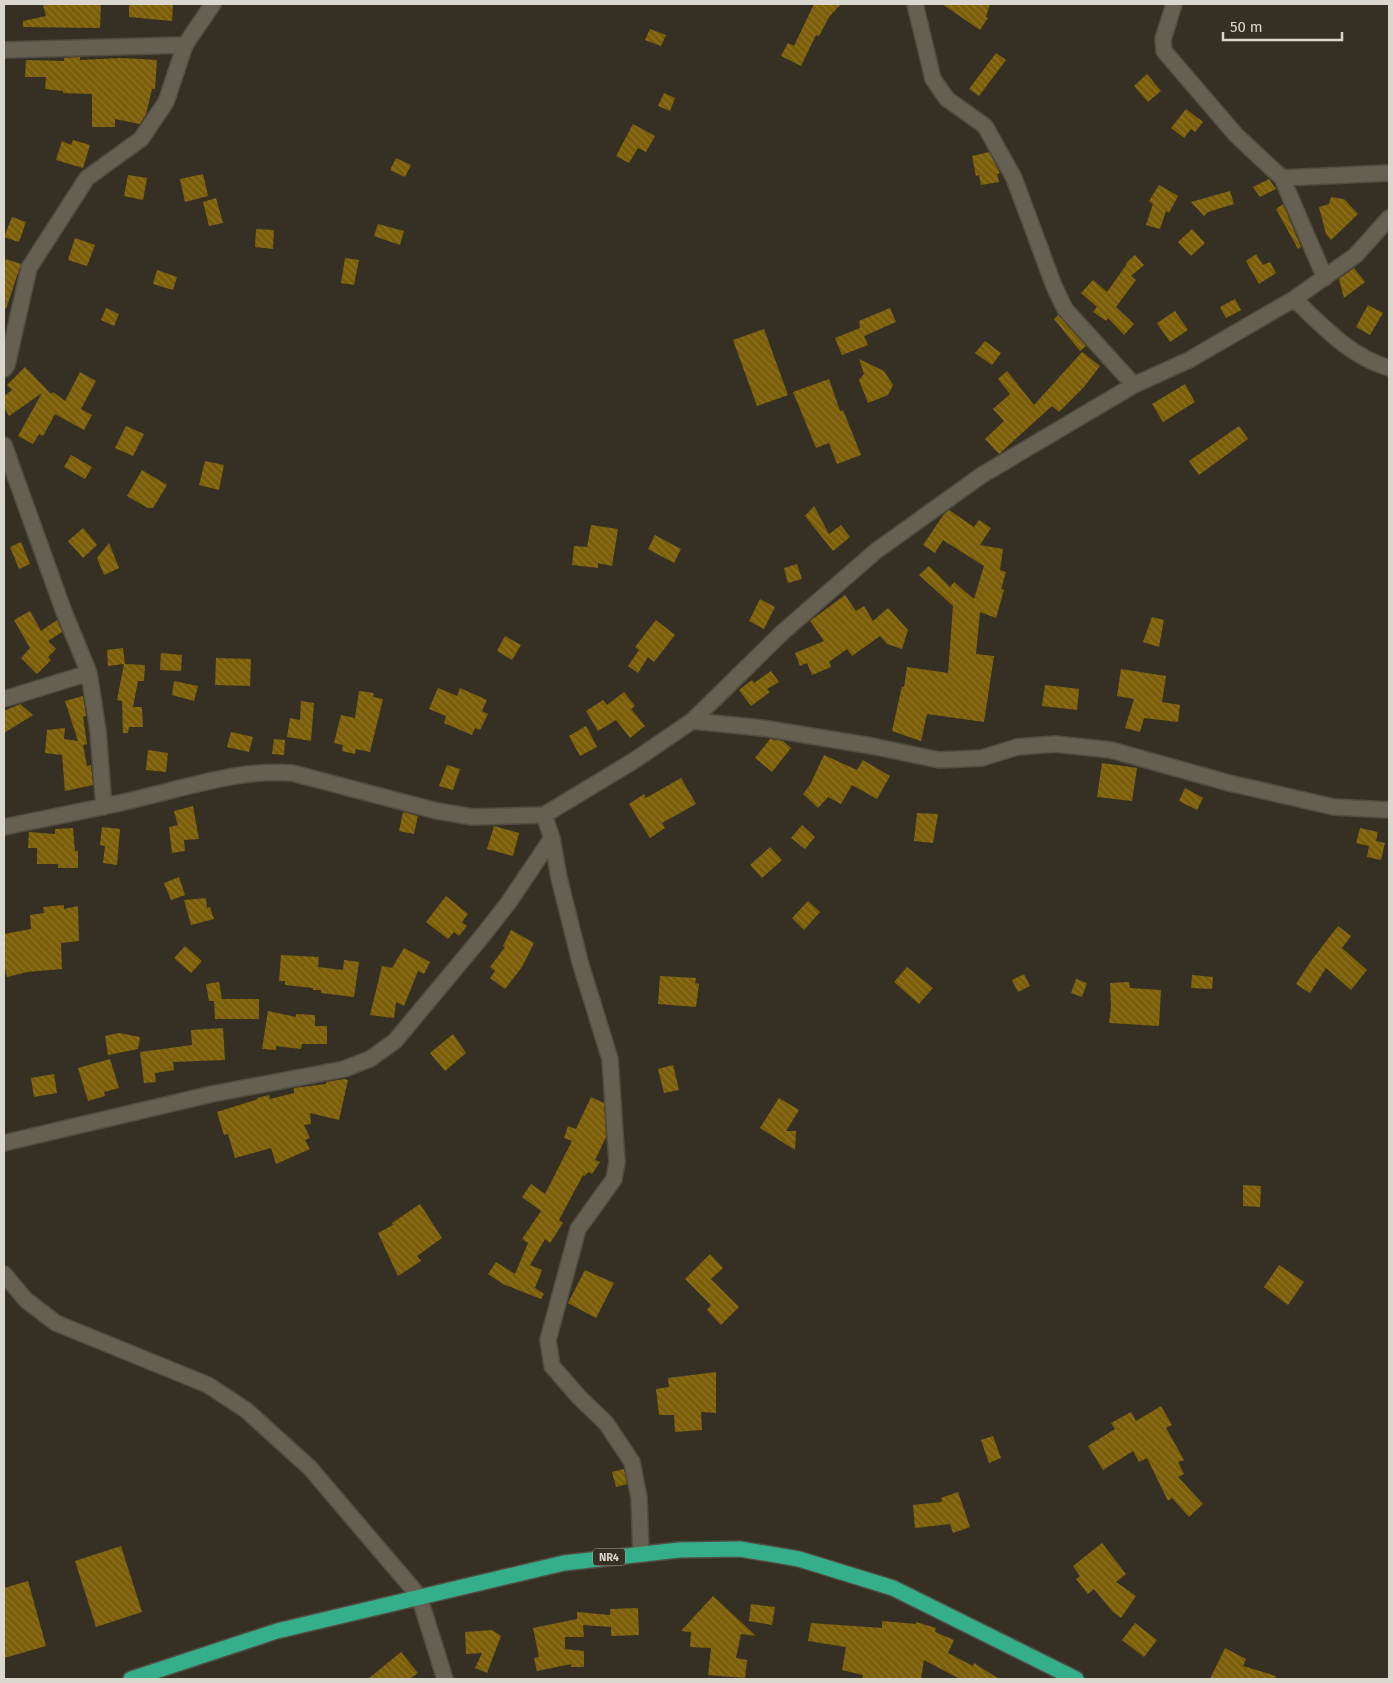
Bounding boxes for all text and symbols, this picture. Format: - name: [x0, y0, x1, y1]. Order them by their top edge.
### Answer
- scale bar: [1223, 10, 1342, 42]
- text: 50 m: [1230, 18, 1263, 36]
- road number: NR4: [593, 1548, 625, 1565]

